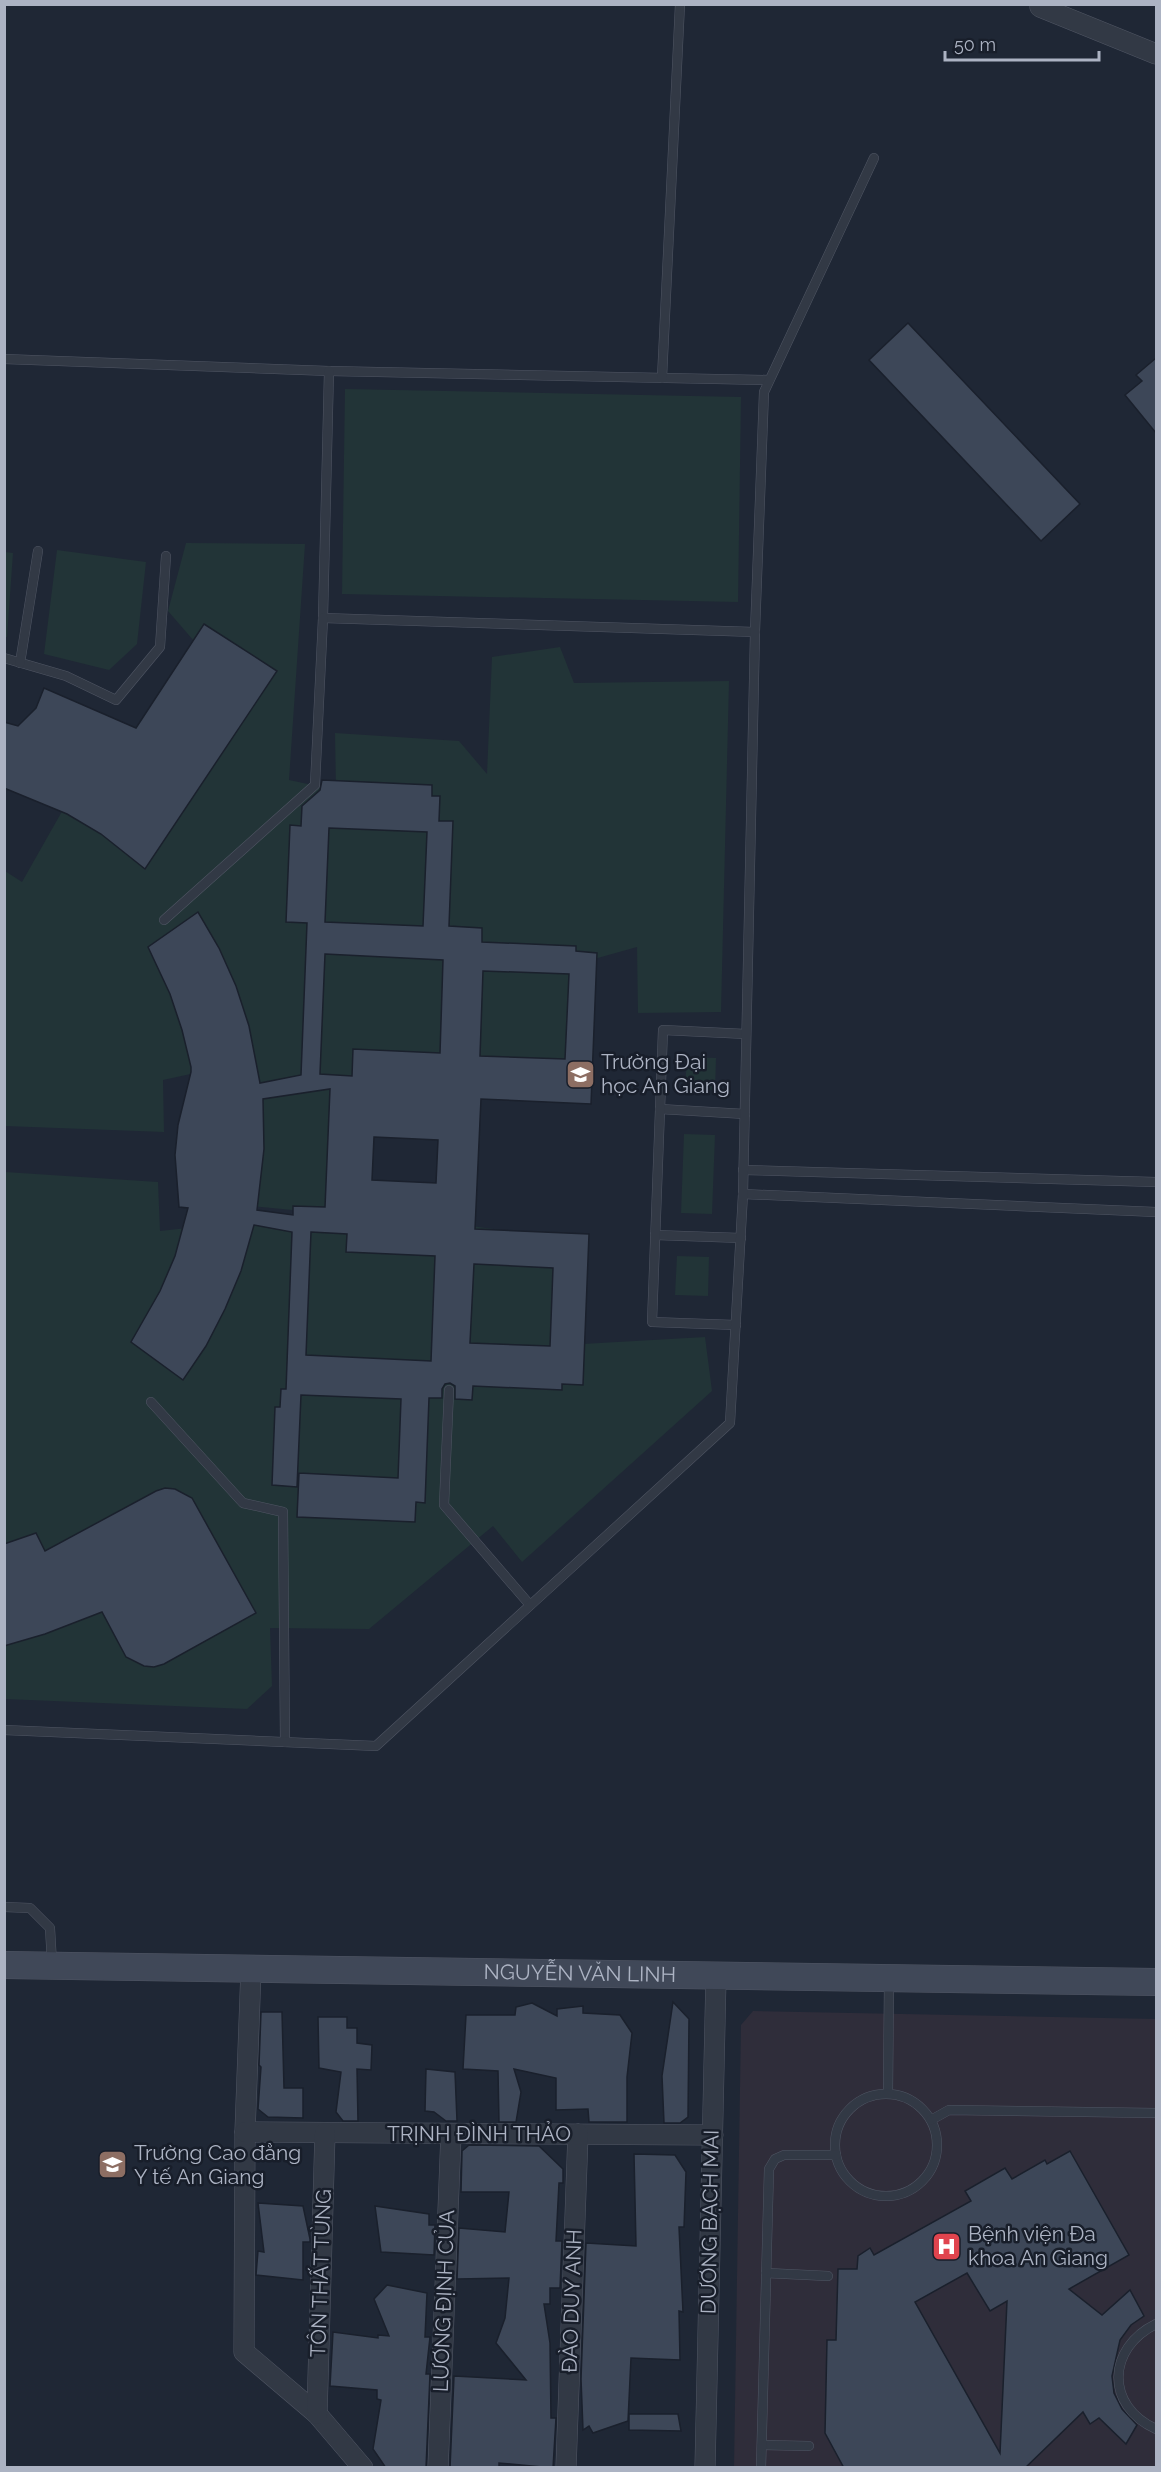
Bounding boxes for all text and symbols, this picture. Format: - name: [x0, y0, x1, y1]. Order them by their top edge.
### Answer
- scale bar: [945, 24, 1100, 62]
- text: 50 m: [954, 34, 996, 55]
- place label: Trường Đại học An Giang: [601, 1049, 730, 1098]
- school or university icon: Trường Đại học An Giang: [564, 1058, 596, 1090]
- street label: NGUYỄN VĂN LINH: [484, 1959, 676, 1987]
- street label: TRỊNH ĐÌNH THẢO: [387, 2121, 571, 2146]
- street label: DƯƠNG BẠCH MAI: [695, 2130, 724, 2314]
- place label: Trường Cao đẳng Y tế An Giang: [134, 2140, 301, 2189]
- school or university icon: Trường Cao đẳng Y tế An Giang: [97, 2149, 129, 2181]
- street label: TÔN THẤT TÙNG: [305, 2188, 336, 2358]
- street label: LƯƠNG ĐỊNH CỦA: [428, 2209, 459, 2393]
- place label: Bệnh viện Đa khoa An Giang: [968, 2221, 1108, 2270]
- street label: ĐÀO DUY ANH: [556, 2229, 587, 2373]
- hospital icon: Bệnh viện Đa khoa An Giang: [931, 2230, 963, 2262]

